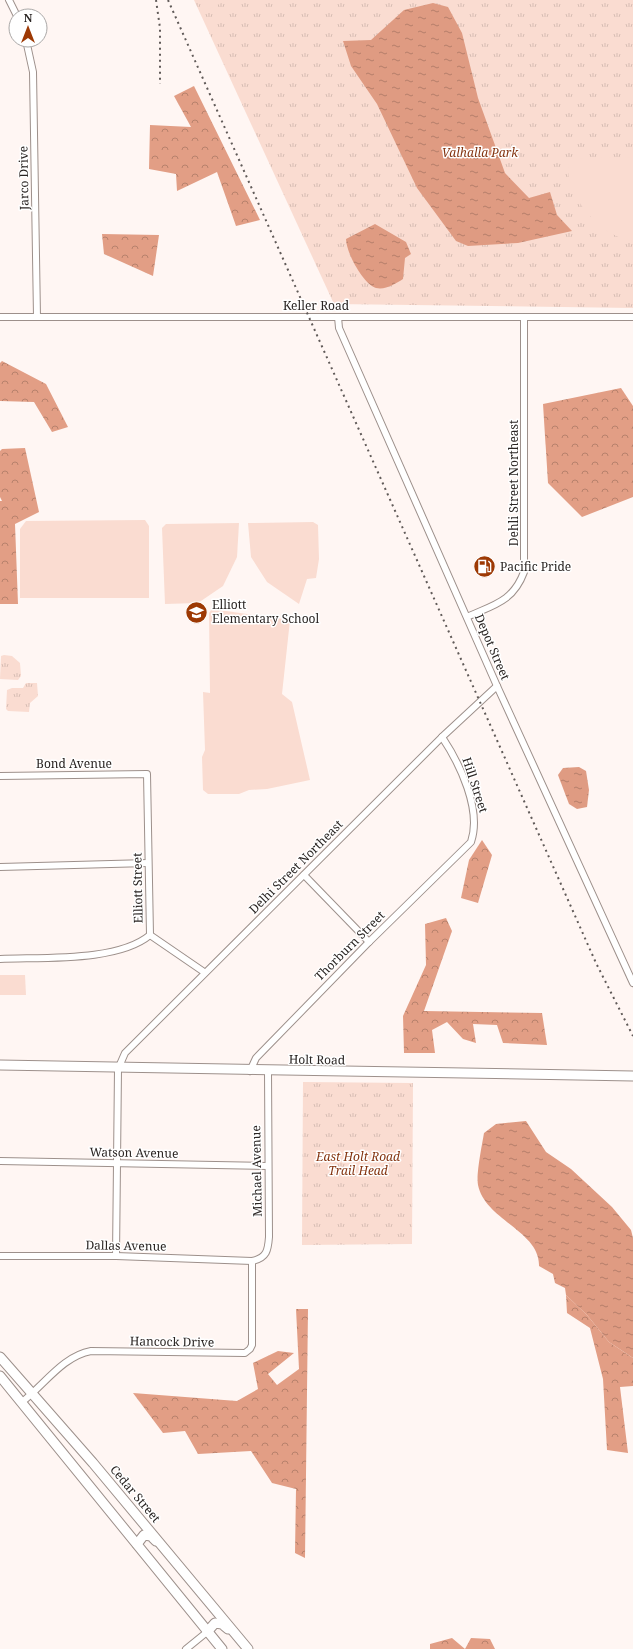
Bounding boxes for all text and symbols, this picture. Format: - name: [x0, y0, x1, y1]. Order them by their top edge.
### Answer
- north arrow: [8, 8, 48, 48]
- text: N: [24, 10, 33, 25]
- park label: Valhalla Park: [442, 144, 519, 161]
- street label: Jarco Drive: [14, 146, 33, 211]
- street label: Keller Road: [283, 297, 350, 314]
- street label: Dehli Street Northeast: [505, 420, 522, 546]
- fuel station icon: Pacific Pride: [471, 554, 497, 580]
- place label: Pacific Pride: [500, 558, 571, 575]
- place label: Elliott Elementary School: [212, 596, 320, 627]
- school or university icon: Elliott Elementary School: [183, 599, 209, 625]
- street label: Depot Street: [471, 611, 514, 682]
- street label: Bond Avenue: [36, 755, 112, 772]
- street label: Hill Street: [459, 755, 492, 815]
- street label: Delhi Street Northeast: [245, 816, 346, 917]
- street label: Elliott Street: [128, 853, 147, 924]
- street label: Thorburn Street: [311, 907, 388, 984]
- street label: Holt Road: [289, 1051, 346, 1069]
- street label: Michael Avenue: [247, 1125, 266, 1217]
- street label: Watson Avenue: [89, 1143, 179, 1162]
- park label: East Holt Road Trail Head: [315, 1148, 400, 1179]
- street label: Dallas Avenue: [85, 1236, 167, 1255]
- street label: Hancock Drive: [130, 1332, 214, 1351]
- street label: Cedar Street: [106, 1461, 164, 1526]

